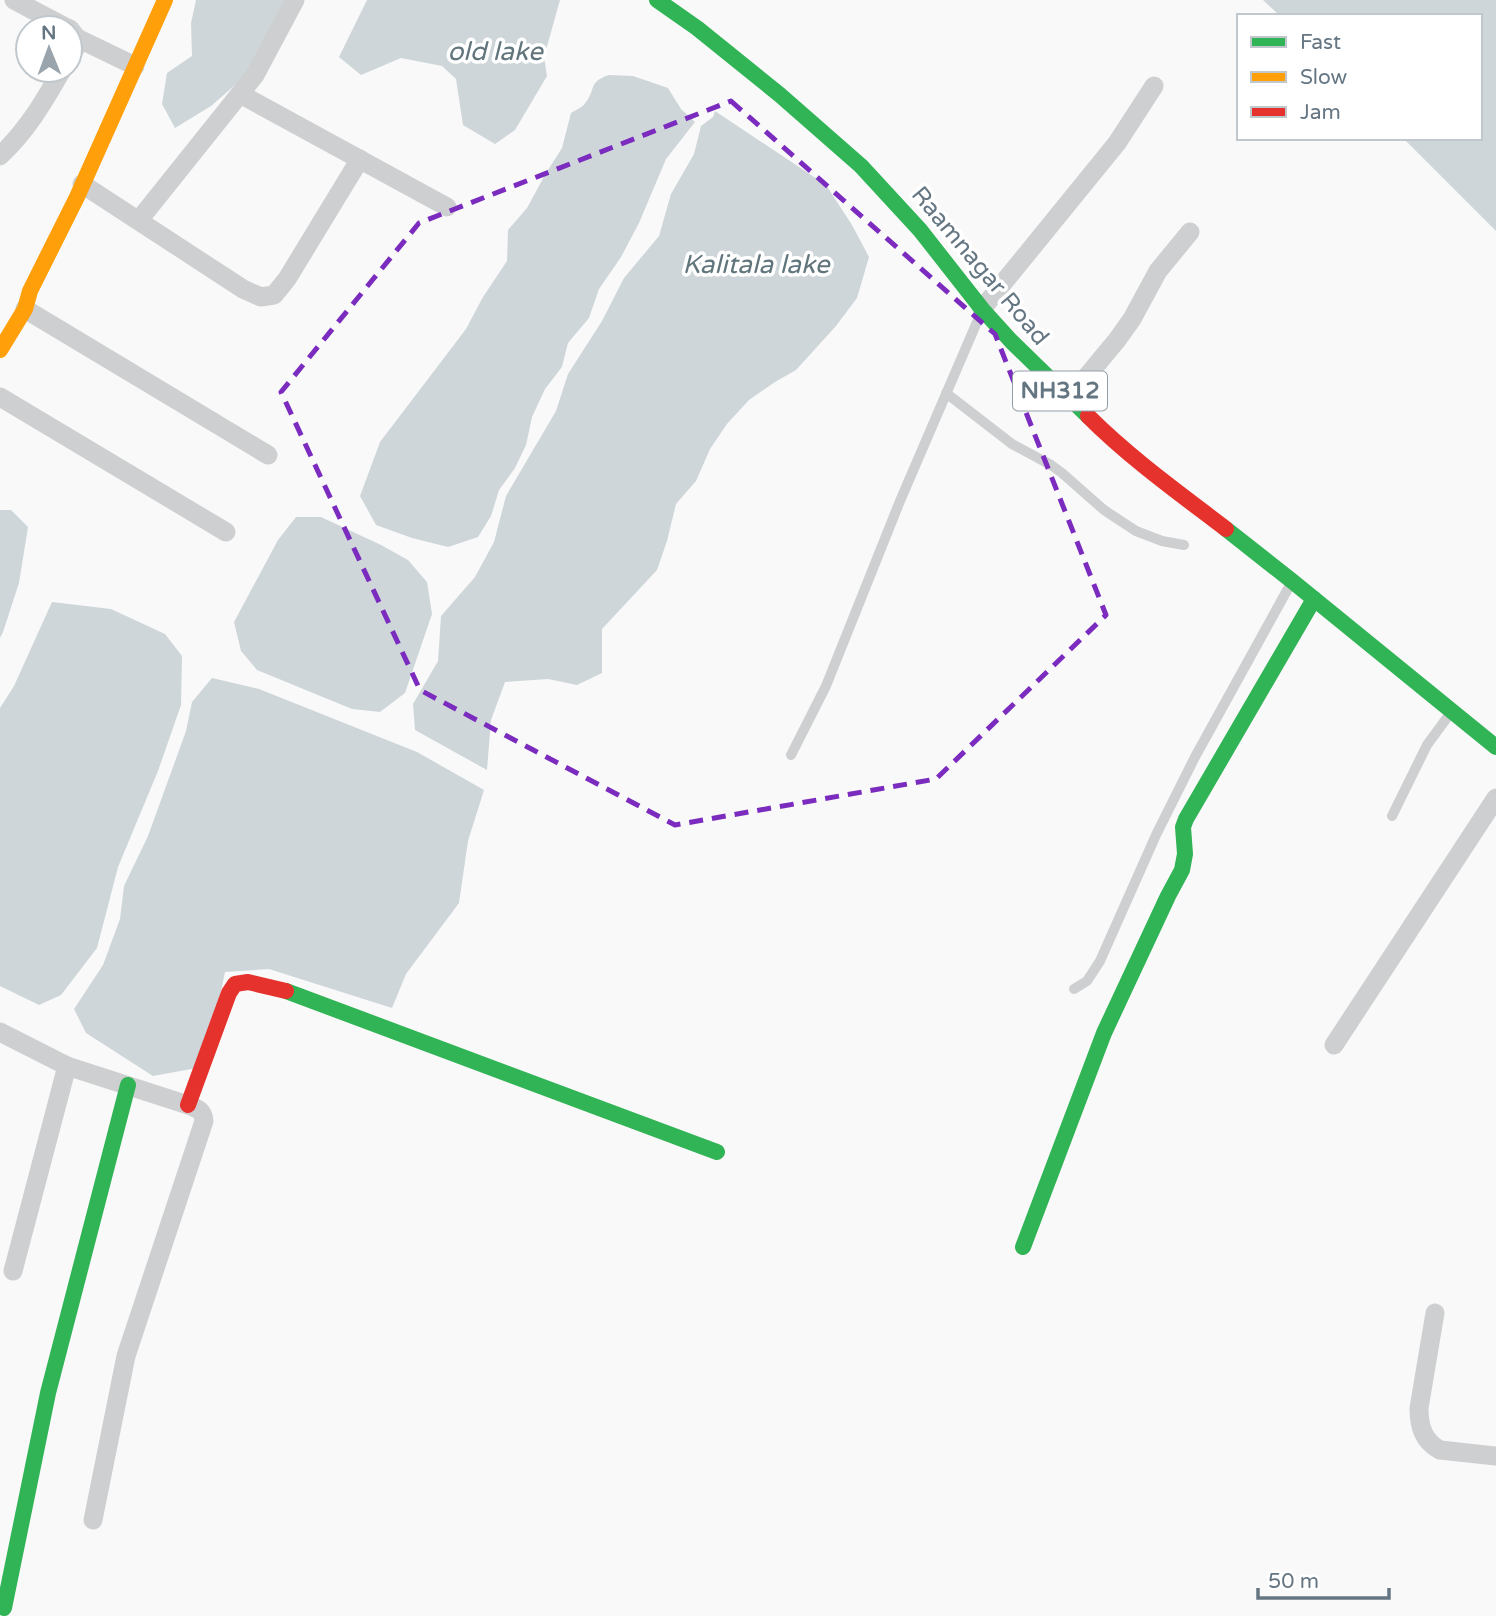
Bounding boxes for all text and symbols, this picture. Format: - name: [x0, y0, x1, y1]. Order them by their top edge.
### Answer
- north arrow: [14, 14, 84, 84]
- legend: [1237, 14, 1482, 140]
- text: N: [41, 22, 57, 44]
- text: Fast: [1300, 30, 1341, 55]
- water label: old lake: [447, 36, 544, 67]
- text: Slow: [1300, 65, 1348, 90]
- text: Jam: [1300, 100, 1341, 125]
- street label: Raamnagar Road: [905, 181, 1055, 351]
- water label: Kalitala lake: [682, 249, 831, 280]
- road number: NH312: [1013, 372, 1107, 410]
- scale bar: [1258, 1556, 1389, 1600]
- text: 50 m: [1268, 1569, 1319, 1594]

